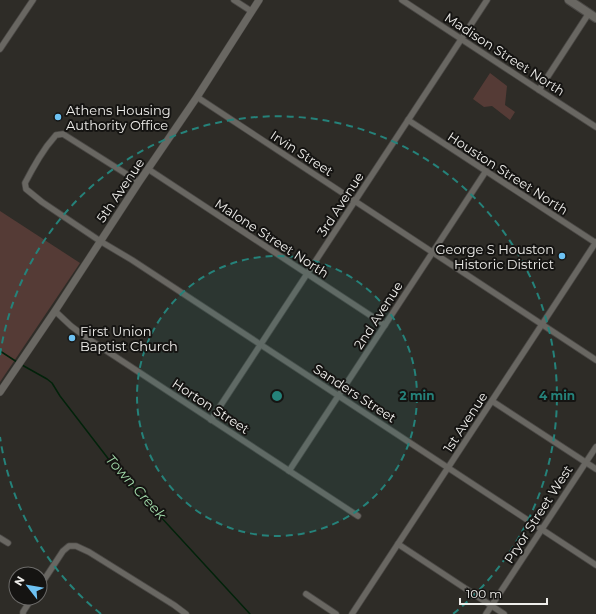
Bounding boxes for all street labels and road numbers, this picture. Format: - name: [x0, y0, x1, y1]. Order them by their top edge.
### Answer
- street label: Madison Street North: [442, 9, 568, 99]
- street label: Irvin Street: [268, 127, 336, 179]
- street label: Houston Street North: [445, 128, 571, 218]
- street label: 5th Avenue: [93, 155, 147, 225]
- street label: 3rd Avenue: [313, 169, 367, 239]
- street label: Malone Street North: [212, 195, 332, 281]
- street label: 2nd Avenue: [350, 278, 406, 352]
- street label: Sanders Street: [311, 360, 399, 426]
- street label: Horton Street: [169, 375, 253, 437]
- street label: 1st Avenue: [440, 389, 491, 455]
- street label: Pryor Street West: [500, 462, 576, 566]

